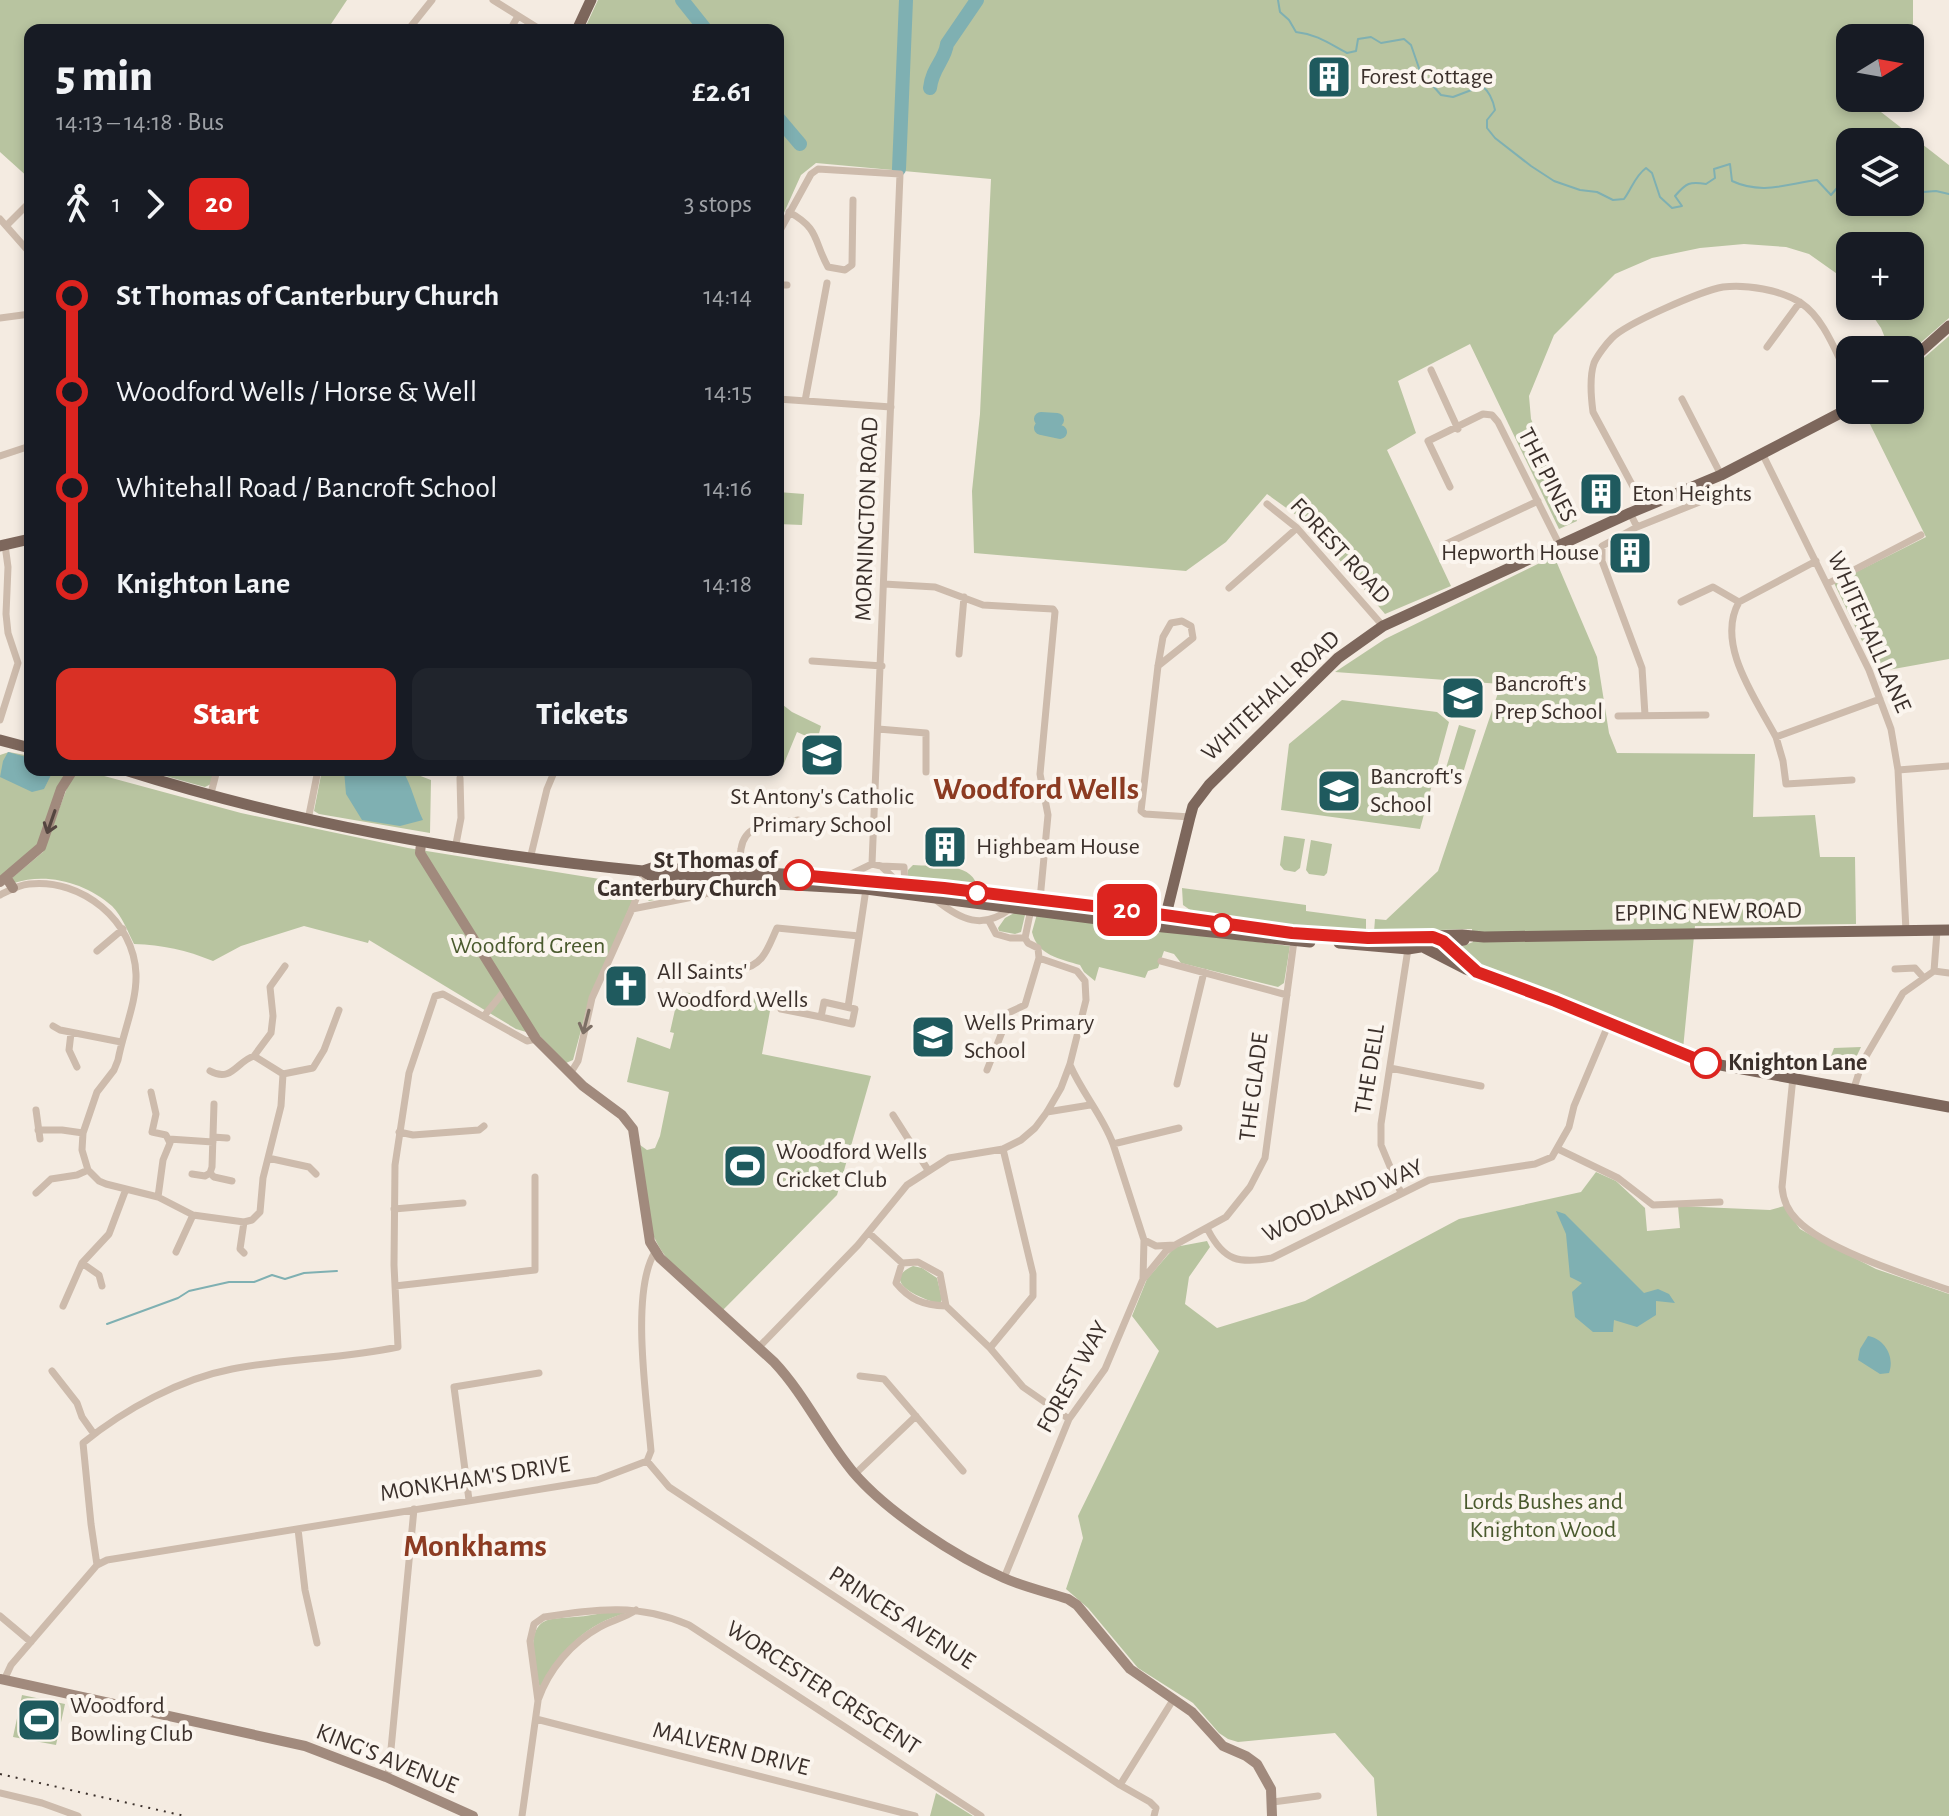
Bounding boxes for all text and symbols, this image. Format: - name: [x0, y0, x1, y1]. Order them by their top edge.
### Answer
- north arrow: [1836, 24, 1924, 112]
- map controls: [1836, 24, 1924, 424]
- building icon: Forest Cottage: [1305, 53, 1353, 101]
- text: 5 min: [56, 55, 153, 99]
- place label: Forest Cottage: [1360, 65, 1493, 89]
- text: £2.61: [692, 77, 752, 107]
- text: 14:13 – 14:18 · Bus: [56, 109, 224, 135]
- button: layers: [1836, 128, 1924, 216]
- icon: walk: [56, 182, 100, 226]
- icon: forward: [133, 182, 177, 226]
- text: 20: [205, 190, 233, 218]
- text: 1: [112, 191, 121, 217]
- text: 3 stops: [684, 191, 752, 217]
- button: +: [1836, 232, 1924, 320]
- text: St Thomas of Canterbury Church: [116, 281, 499, 311]
- text: 14:14: [703, 283, 752, 309]
- button: −: [1836, 336, 1924, 424]
- text: Woodford Wells / Horse & Well: [116, 377, 477, 407]
- text: 14:15: [705, 379, 752, 405]
- street label: MORNINGTON ROAD: [851, 416, 883, 622]
- street label: THE PINES: [1513, 424, 1581, 526]
- building icon: Eton Heights: [1577, 470, 1625, 518]
- text: Whitehall Road / Bancroft School: [116, 473, 497, 503]
- text: 14:16: [703, 475, 752, 501]
- place label: Eton Heights: [1632, 482, 1752, 506]
- street label: FOREST ROAD: [1285, 494, 1395, 608]
- building icon: Hepworth House: [1606, 529, 1654, 577]
- place label: Hepworth House: [1441, 541, 1599, 565]
- street label: WHITEHALL LANE: [1823, 548, 1915, 716]
- text: Knighton Lane: [116, 569, 290, 599]
- text: 14:18: [703, 571, 752, 597]
- street label: WHITEHALL ROAD: [1197, 626, 1345, 766]
- button: Start: [56, 668, 396, 760]
- button: Tickets: [412, 668, 752, 760]
- place label: Bancroft's Prep School: [1494, 672, 1603, 724]
- school or university icon: Bancroft's Prep School: [1439, 674, 1487, 722]
- school or university icon: St Antony's Catholic Primary School: [798, 731, 846, 779]
- place label: Bancroft's School: [1370, 765, 1463, 817]
- school or university icon: Bancroft's School: [1315, 767, 1363, 815]
- district label: Woodford Wells: [933, 773, 1139, 805]
- place label: St Antony's Catholic Primary School: [730, 785, 914, 837]
- one-way arrow: [42, 809, 57, 834]
- building icon: Highbeam House: [921, 823, 969, 871]
- place label: Highbeam House: [976, 835, 1140, 859]
- place label: St Thomas of Canterbury Church: [597, 849, 779, 901]
- marker: St Thomas of Canterbury Church: [784, 860, 814, 890]
- unlabelled marker: [966, 882, 988, 904]
- line badge: 20: [1091, 884, 1163, 936]
- text: 20: [1113, 896, 1141, 924]
- street label: EPPING NEW ROAD: [1614, 898, 1802, 926]
- unlabelled marker: [1211, 914, 1233, 936]
- park label: Woodford Green: [450, 934, 606, 958]
- place label: All Saints' Woodford Wells: [657, 960, 808, 1012]
- church icon: All Saints' Woodford Wells: [602, 962, 650, 1010]
- one-way arrow: [578, 1009, 593, 1035]
- place label: Wells Primary School: [964, 1011, 1094, 1063]
- school or university icon: Wells Primary School: [909, 1013, 957, 1061]
- street label: THE DELL: [1351, 1022, 1389, 1116]
- street label: THE GLADE: [1235, 1031, 1273, 1143]
- marker: Knighton Lane: [1691, 1048, 1721, 1078]
- place label: Knighton Lane: [1728, 1051, 1867, 1075]
- place label: Woodford Wells Cricket Club: [776, 1140, 927, 1192]
- sports icon: Woodford Wells Cricket Club: [721, 1142, 769, 1190]
- street label: WOODLAND WAY: [1259, 1155, 1427, 1247]
- street label: FOREST WAY: [1033, 1317, 1114, 1437]
- street label: MONKHAM'S DRIVE: [378, 1452, 572, 1506]
- park label: Lords Bushes and Knighton Wood: [1463, 1490, 1623, 1542]
- district label: Monkhams: [403, 1530, 547, 1562]
- street label: PRINCES AVENUE: [825, 1562, 980, 1674]
- street label: WORCESTER CRESCENT: [722, 1617, 924, 1760]
- place label: Woodford Bowling Club: [70, 1694, 193, 1746]
- sports icon: Woodford Bowling Club: [15, 1696, 63, 1744]
- street label: MALVERN DRIVE: [650, 1718, 812, 1780]
- street label: KING'S AVENUE: [313, 1720, 462, 1799]

